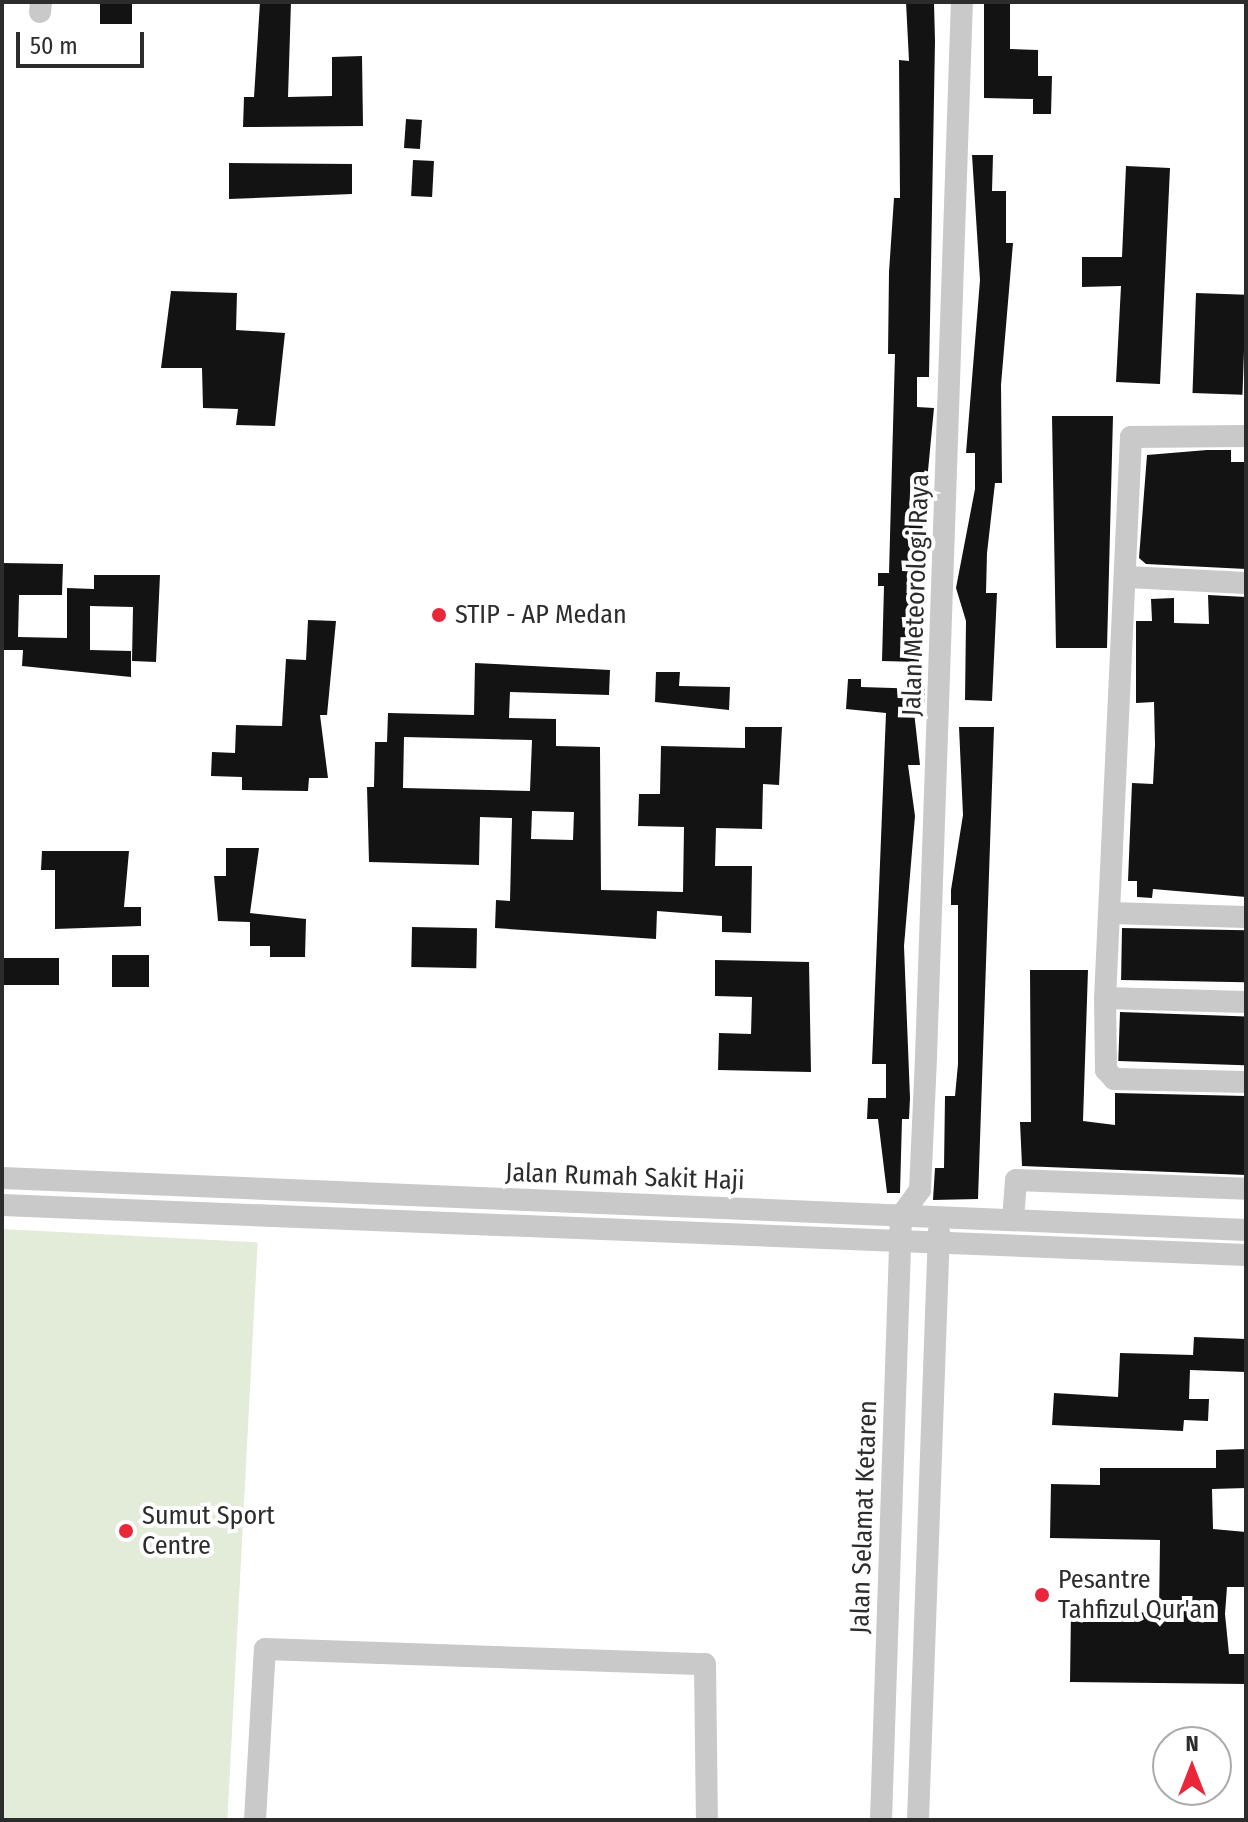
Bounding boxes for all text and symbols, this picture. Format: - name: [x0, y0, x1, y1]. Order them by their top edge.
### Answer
- scale bar: [20, 16, 148, 66]
- text: 50 m: [30, 32, 78, 60]
- street label: Jalan Meteorologi Raya: [896, 473, 936, 717]
- place label: STIP - AP Medan: [455, 599, 627, 631]
- marker: STIP - AP Medan: [430, 606, 448, 624]
- street label: Jalan Rumah Sakit Haji: [505, 1157, 745, 1197]
- street label: Jalan Selamat Ketaren: [844, 1400, 884, 1634]
- place label: Sumut Sport Centre: [142, 1500, 275, 1562]
- marker: Sumut Sport Centre: [117, 1522, 135, 1540]
- place label: Pesantre Tahfizul Qur'an: [1058, 1564, 1216, 1626]
- marker: Pesantre Tahfizul Qur'an: [1033, 1586, 1051, 1604]
- north arrow: [1152, 1726, 1232, 1806]
- text: N: [1185, 1730, 1199, 1757]

